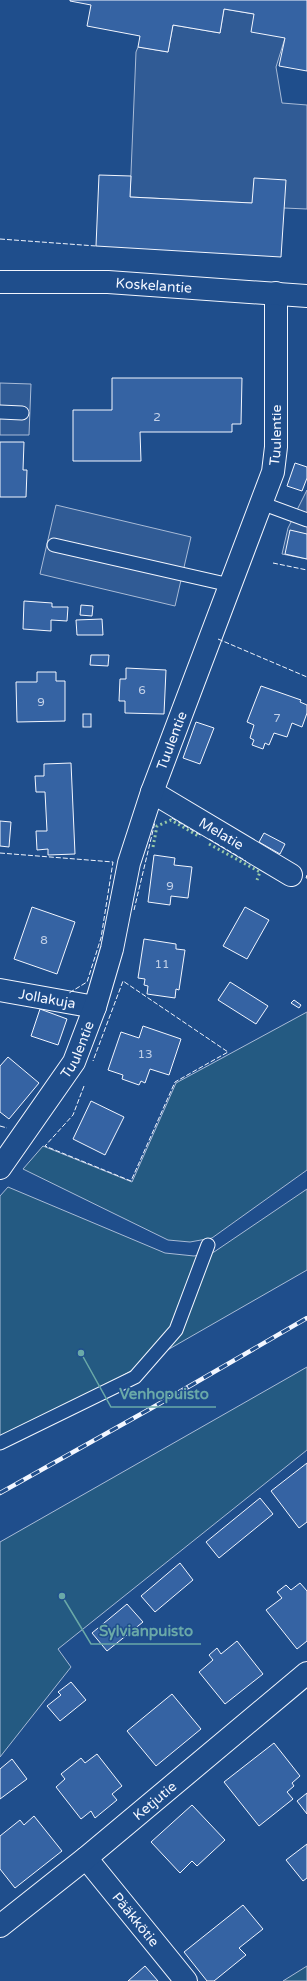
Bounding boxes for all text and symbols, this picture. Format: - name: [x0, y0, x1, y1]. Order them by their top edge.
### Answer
- street label: Koskelantie: [115, 274, 193, 296]
- street label: Tuulentie: [265, 404, 285, 467]
- house number: 2: [153, 410, 161, 424]
- house number: 6: [138, 683, 146, 697]
- house number: 9: [37, 695, 45, 709]
- street label: Tuulentie: [153, 709, 190, 772]
- house number: 7: [273, 711, 281, 725]
- street label: Melatie: [196, 814, 247, 853]
- house number: 9: [166, 879, 174, 893]
- house number: 8: [40, 933, 48, 947]
- house number: 11: [154, 957, 170, 971]
- street label: Jollakuja: [17, 985, 77, 1012]
- street label: Tuulentie: [57, 1018, 97, 1082]
- house number: 13: [137, 1047, 153, 1061]
- callout: Venhopuisto: [111, 1380, 216, 1407]
- text: Venhopuisto: [119, 1385, 209, 1404]
- callout: Sylvianpuisto: [91, 1617, 201, 1644]
- text: Sylvianpuisto: [99, 1622, 193, 1641]
- street label: Ketjutie: [129, 1778, 180, 1824]
- street label: Pääkkötie: [109, 1889, 163, 1950]

